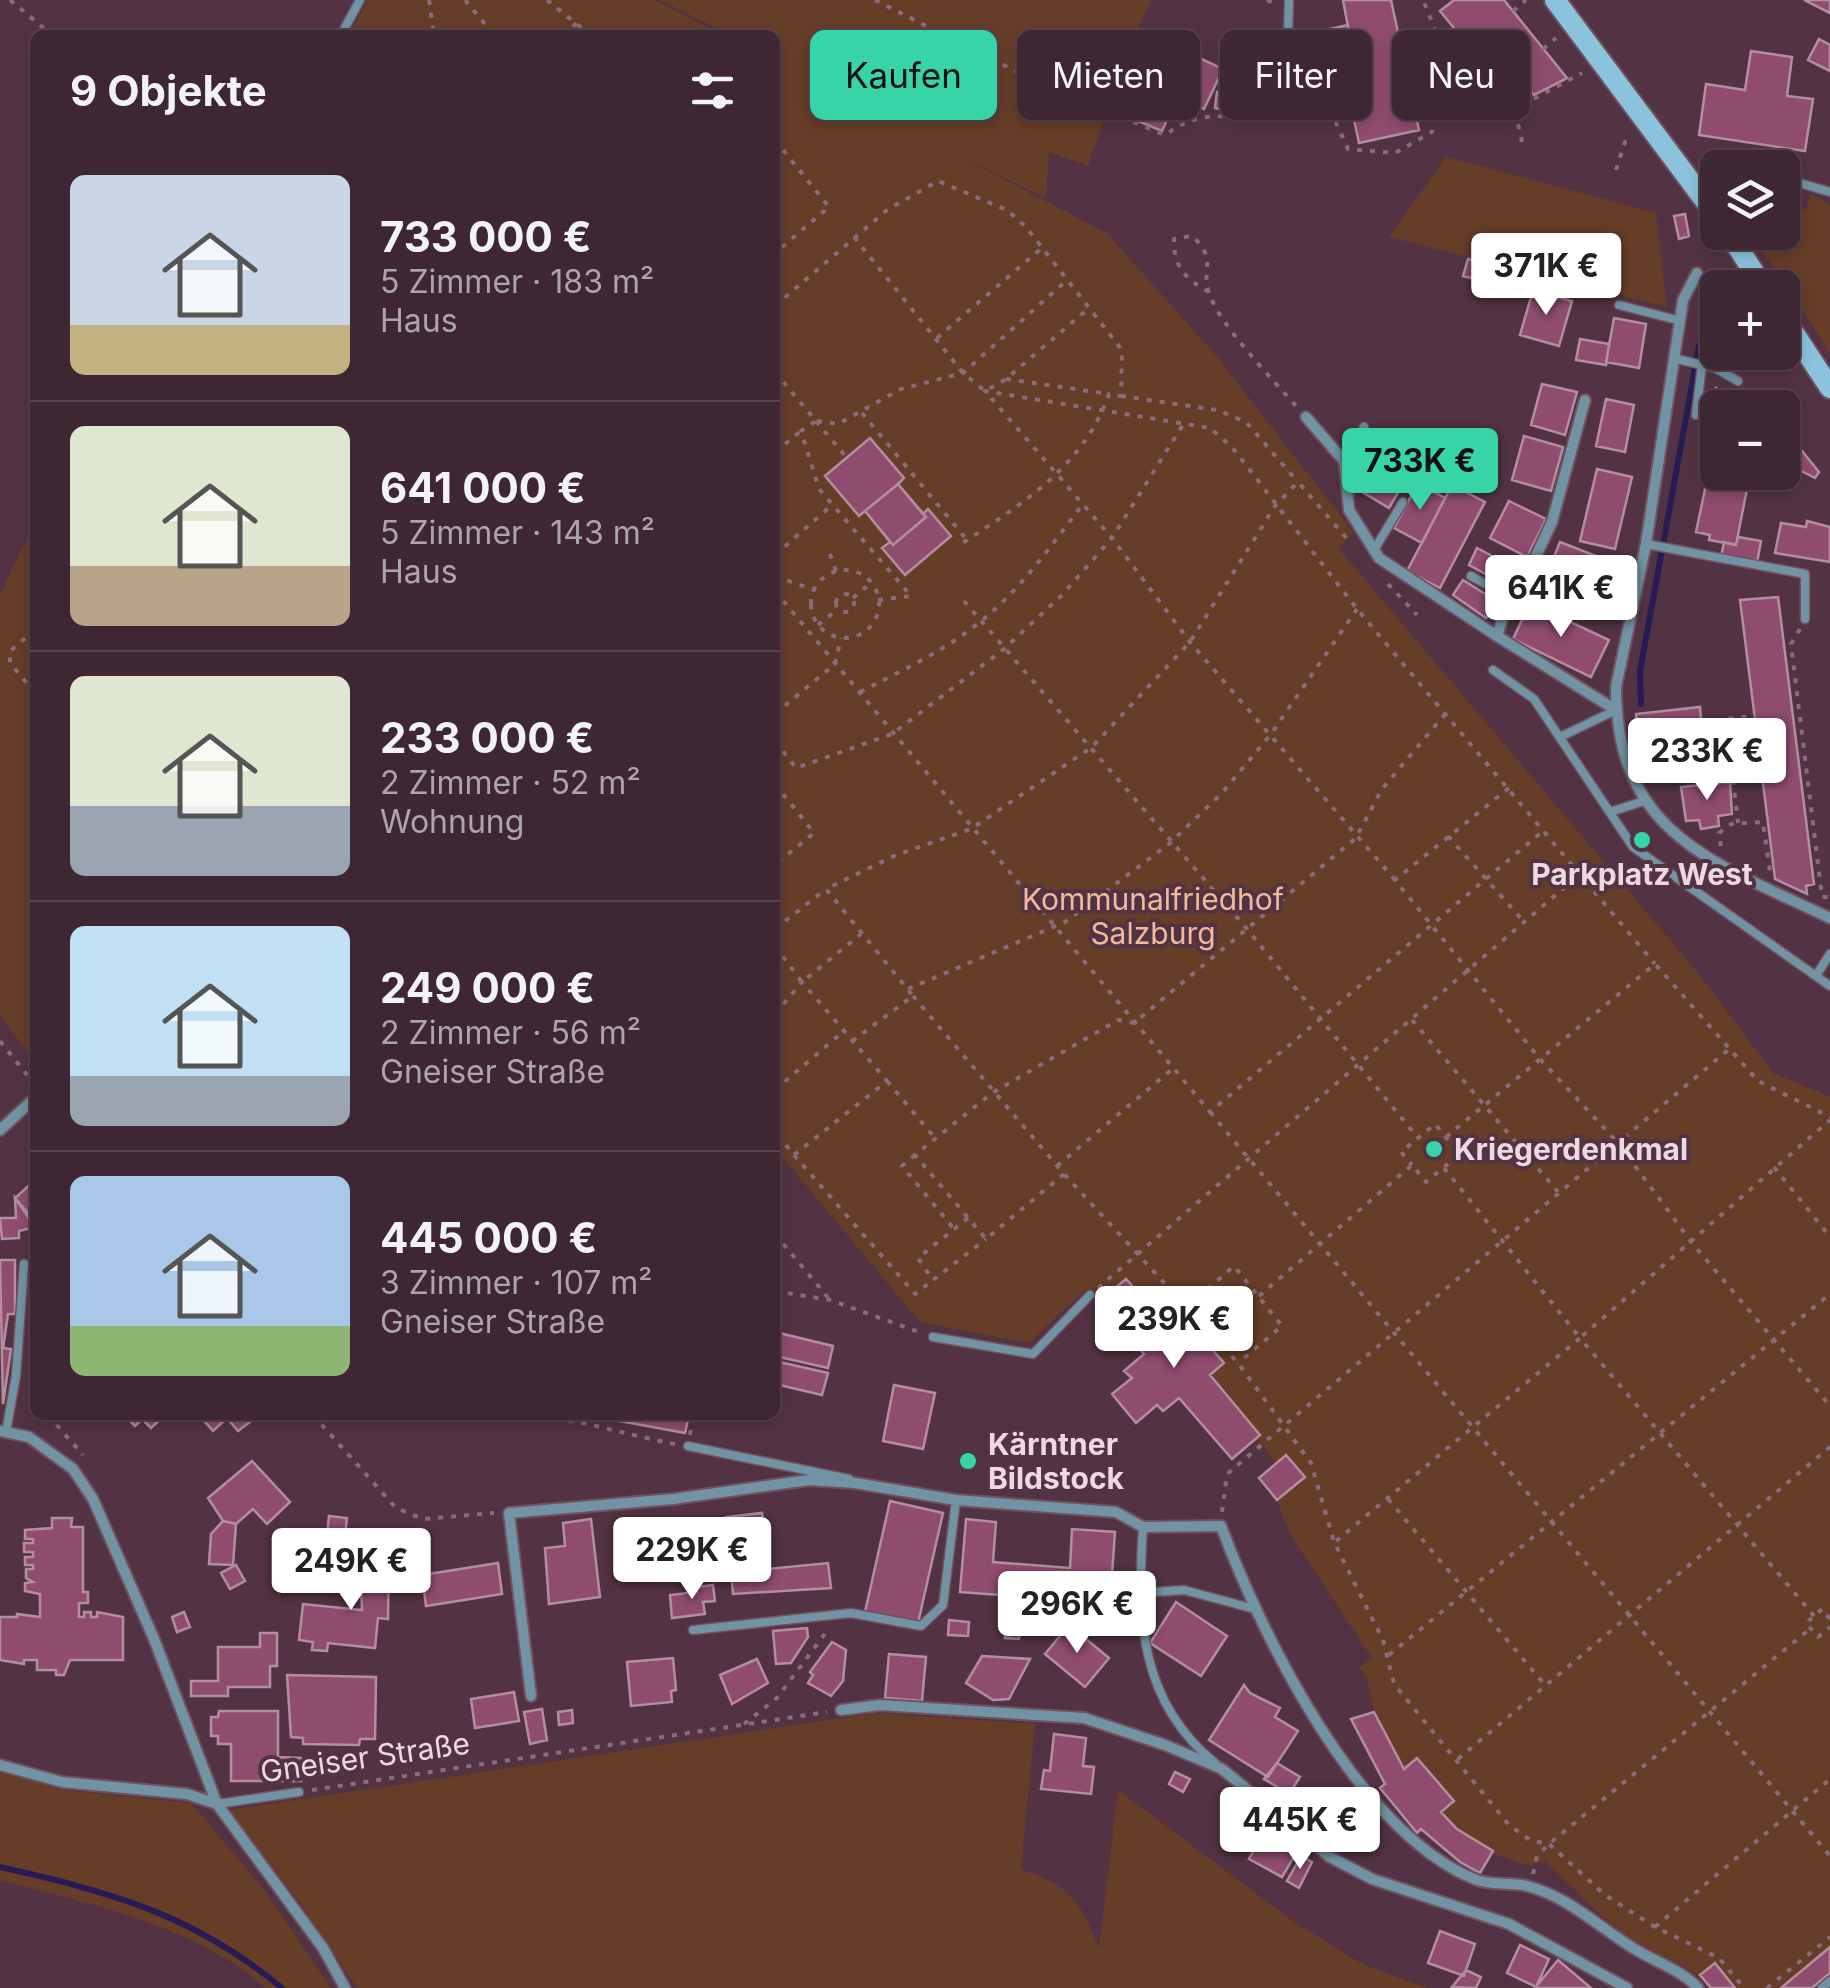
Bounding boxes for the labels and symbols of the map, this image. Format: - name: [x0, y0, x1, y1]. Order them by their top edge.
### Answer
- pin: 371K €: [1465, 233, 1627, 318]
- pin: 733K €: [1339, 428, 1501, 513]
- pin: 641K €: [1480, 555, 1642, 640]
- pin: 233K €: [1626, 718, 1788, 803]
- marker: Parkplatz West: [1631, 829, 1653, 851]
- place label: Parkplatz West: [1531, 856, 1753, 892]
- park label: Kommunalfriedhof Salzburg: [1022, 881, 1284, 951]
- place label: Kriegerdenkmal: [1454, 1131, 1688, 1167]
- marker: Kriegerdenkmal: [1423, 1138, 1445, 1160]
- pin: 239K €: [1093, 1286, 1255, 1371]
- place label: Kärntner Bildstock: [988, 1426, 1125, 1496]
- marker: Kärntner Bildstock: [957, 1450, 979, 1472]
- pin: 229K €: [611, 1517, 773, 1602]
- pin: 249K €: [270, 1528, 432, 1613]
- pin: 296K €: [996, 1571, 1158, 1656]
- street label: Gneiser Straße: [258, 1724, 472, 1790]
- pin: 445K €: [1219, 1787, 1381, 1872]

